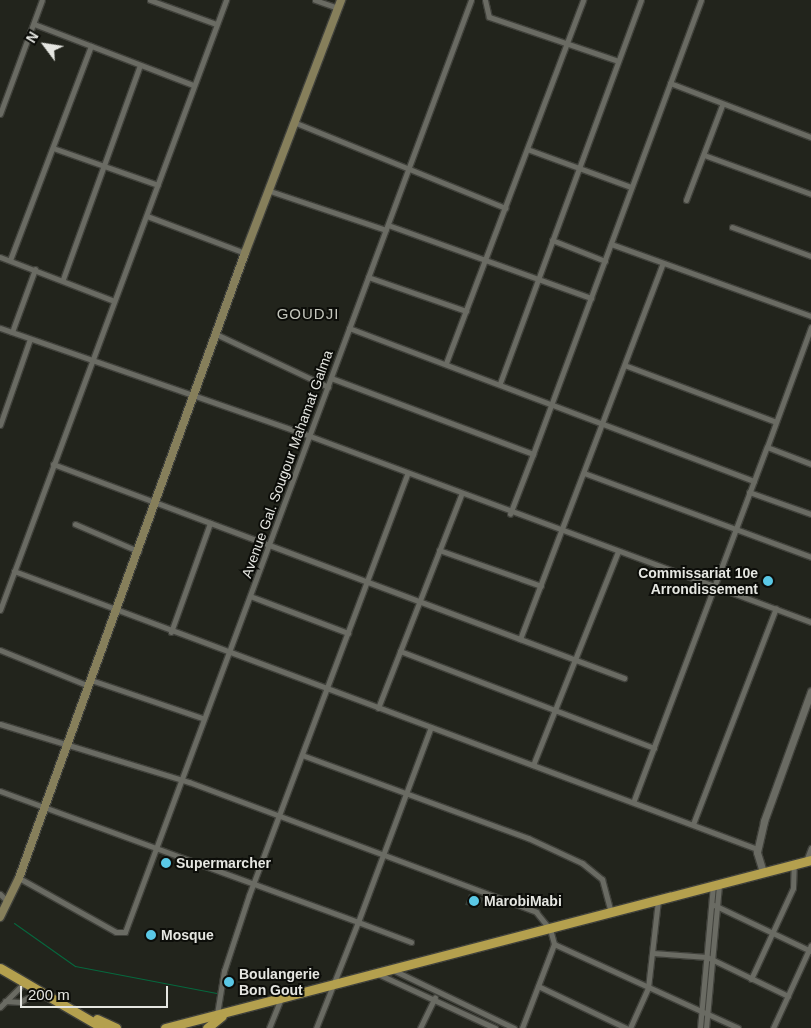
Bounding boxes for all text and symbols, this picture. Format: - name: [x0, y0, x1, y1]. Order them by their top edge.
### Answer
- north arrow: [20, 20, 70, 70]
- text: N: [23, 29, 42, 46]
- district label: GOUDJI: [276, 305, 340, 323]
- street label: Avenue Gal. Sougour Mahamat Galma: [238, 348, 336, 580]
- place label: Commissariat 10e Arrondissement: [638, 565, 758, 598]
- marker: Commissariat 10e Arrondissement: [762, 575, 774, 587]
- place label: Supermarcher: [176, 855, 271, 871]
- marker: Supermarcher: [160, 857, 172, 869]
- place label: MarobiMabi: [484, 893, 562, 909]
- marker: MarobiMabi: [468, 895, 480, 907]
- place label: Mosque: [161, 927, 214, 943]
- marker: Mosque: [145, 929, 157, 941]
- place label: Boulangerie Bon Gout: [239, 966, 320, 999]
- scale bar: [22, 976, 170, 1008]
- marker: Boulangerie Bon Gout: [223, 976, 235, 988]
- text: 200 m: [28, 986, 70, 1003]

